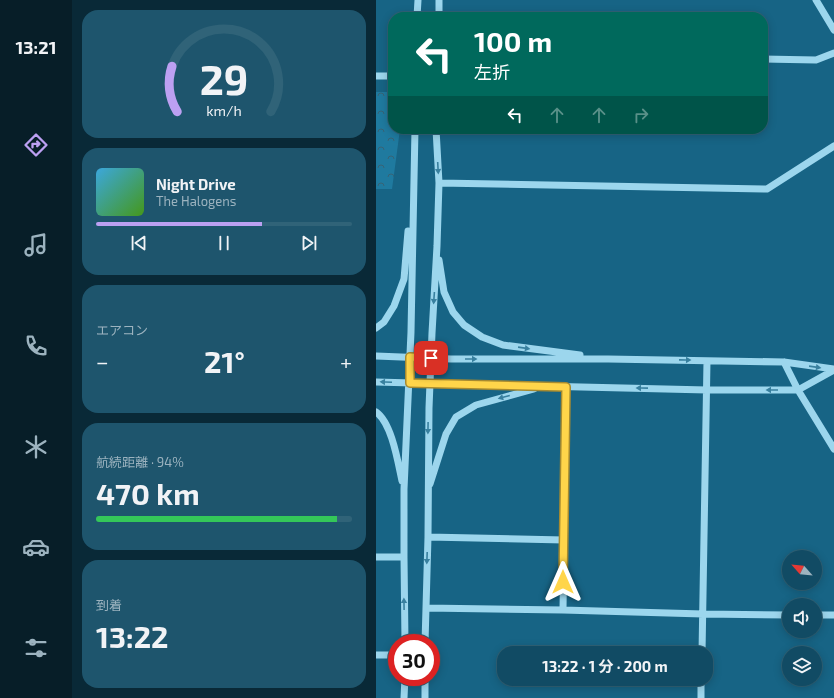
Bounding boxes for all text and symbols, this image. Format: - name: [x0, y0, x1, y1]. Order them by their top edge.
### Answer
- text: 100 m: [474, 24, 552, 58]
- icon: left: [408, 28, 460, 80]
- text: 13:21: [16, 36, 56, 58]
- text: 29: [200, 53, 248, 103]
- text: 左折: [474, 61, 510, 83]
- text: km/h: [206, 101, 242, 118]
- icon: left: [504, 104, 526, 126]
- icon: ahead: [546, 104, 568, 126]
- icon: ahead: [588, 104, 610, 126]
- icon: right: [630, 104, 652, 126]
- icon: directions: [22, 131, 50, 159]
- one-way arrow: [435, 162, 442, 174]
- text: Night Drive: [156, 175, 236, 193]
- text: The Halogens: [156, 193, 236, 209]
- icon: music: [22, 231, 50, 259]
- icon: previous: [128, 232, 150, 254]
- icon: pause: [213, 232, 235, 254]
- icon: next: [298, 232, 320, 254]
- one-way arrow: [430, 292, 437, 304]
- text: エアコン: [96, 322, 148, 338]
- icon: phone: [22, 332, 50, 360]
- pin: [414, 341, 448, 375]
- text: 21°: [204, 343, 245, 379]
- one-way arrow: [518, 345, 530, 351]
- icon: arrive: [420, 347, 442, 369]
- text: −: [96, 348, 109, 374]
- text: +: [340, 348, 352, 374]
- one-way arrow: [465, 356, 478, 362]
- one-way arrow: [679, 357, 692, 363]
- one-way arrow: [809, 364, 821, 370]
- one-way arrow: [379, 379, 392, 385]
- one-way arrow: [635, 385, 648, 391]
- one-way arrow: [765, 387, 778, 393]
- one-way arrow: [498, 394, 510, 400]
- one-way arrow: [425, 422, 431, 435]
- icon: climate: [22, 433, 50, 461]
- text: 航続距離 · 94%: [96, 454, 184, 470]
- text: 470 km: [96, 475, 200, 511]
- icon: car: [22, 533, 50, 561]
- north arrow: [782, 550, 822, 590]
- map controls: [782, 550, 822, 686]
- one-way arrow: [424, 552, 430, 565]
- position arrow: [542, 561, 584, 603]
- text: 到着: [96, 597, 122, 613]
- one-way arrow: [401, 598, 408, 610]
- button: sound: [782, 598, 822, 638]
- text: 13:22: [96, 618, 169, 654]
- icon: filters: [22, 634, 50, 662]
- speed limit sign: 30: [388, 634, 440, 686]
- button: layers: [782, 646, 822, 686]
- text: 13:22 · 1 分 · 200 m: [542, 657, 668, 675]

